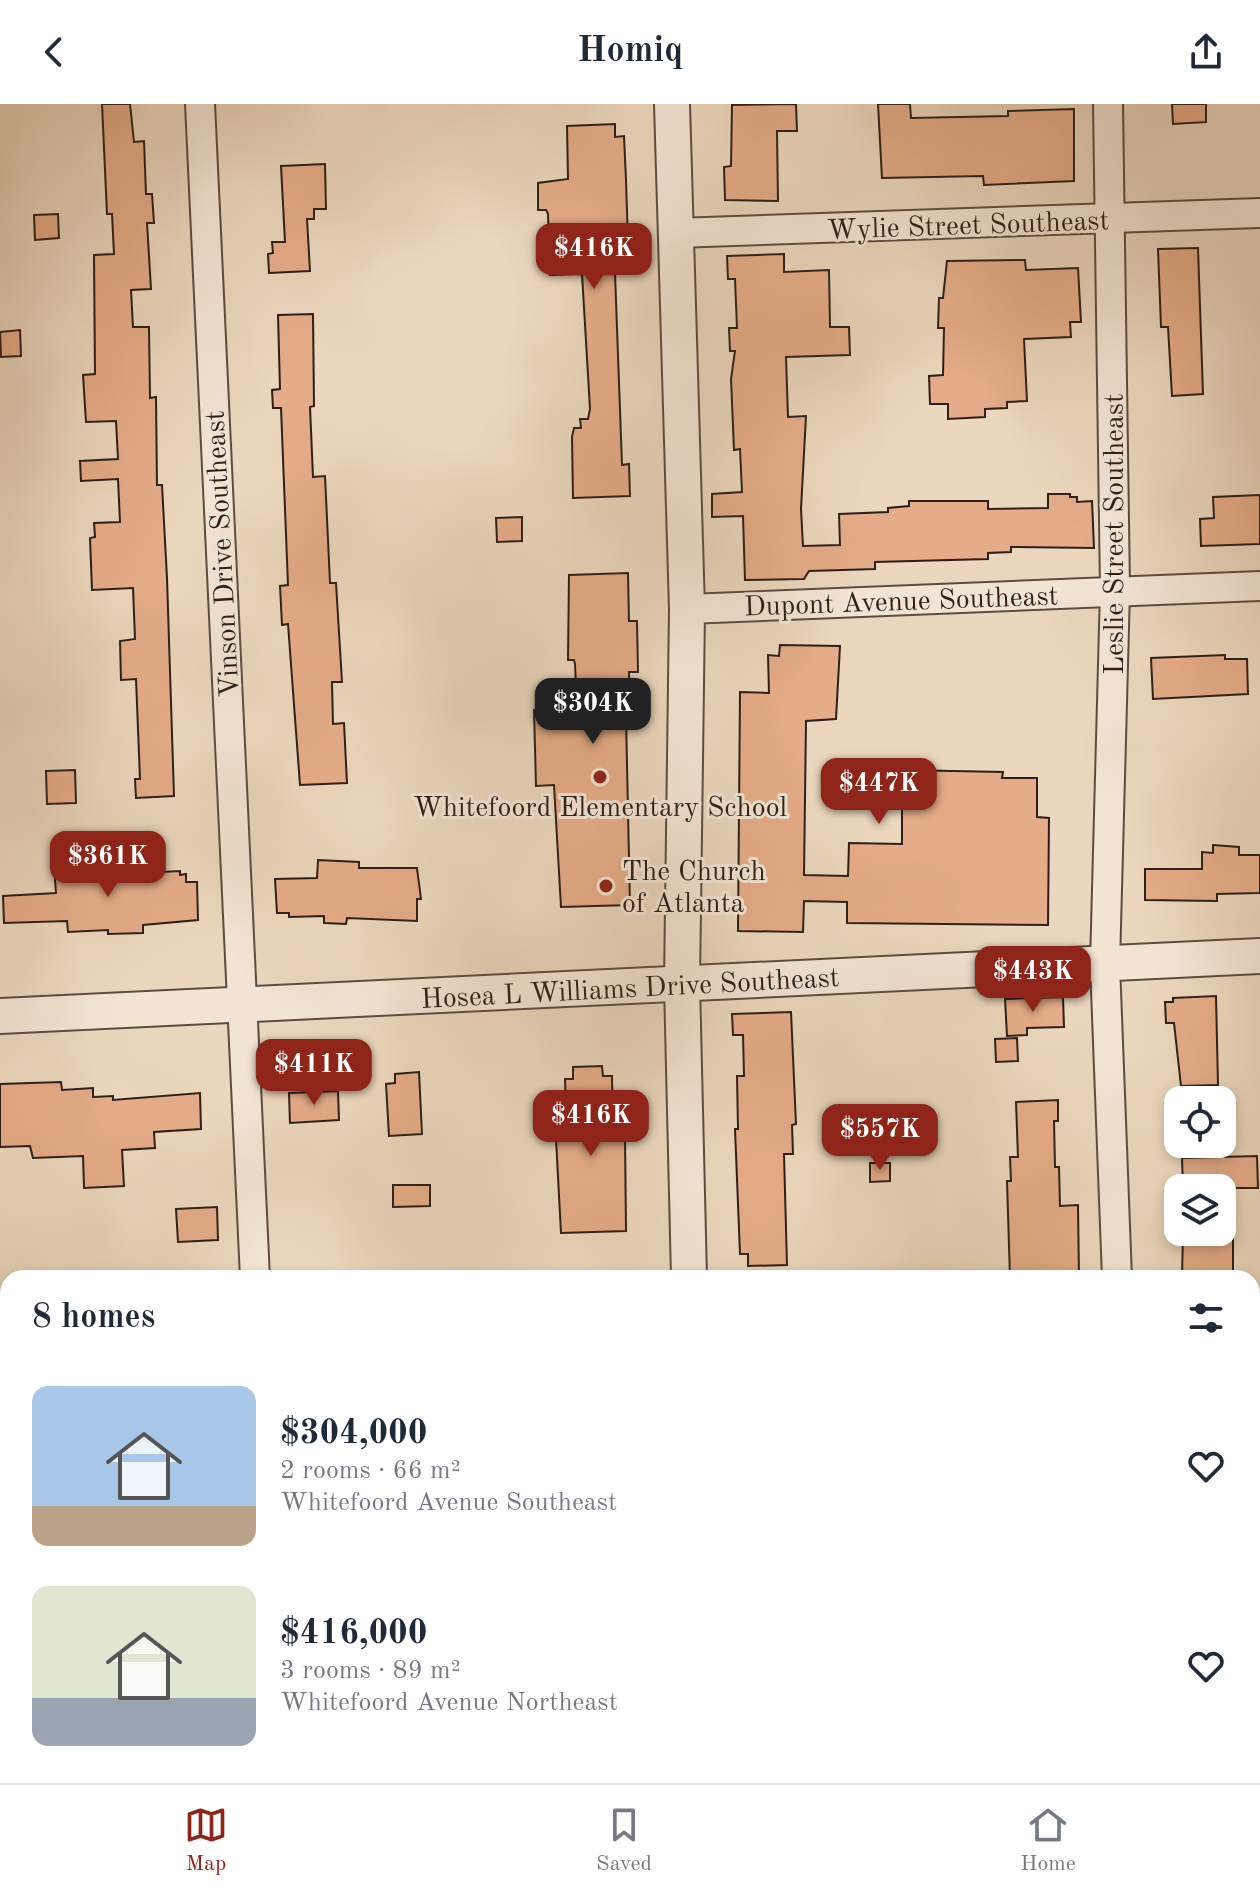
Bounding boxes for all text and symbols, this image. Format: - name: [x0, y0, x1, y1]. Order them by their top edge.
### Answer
- icon: back: [32, 30, 76, 74]
- icon: share: [1184, 30, 1228, 74]
- text: Homiq: [577, 34, 683, 70]
- street label: Wylie Street Southeast: [826, 208, 1110, 246]
- pin: $416K: [538, 223, 650, 291]
- text: $416K: [554, 236, 634, 262]
- street label: Leslie Street Southeast: [1102, 393, 1130, 675]
- street label: Vinson Drive Southeast: [203, 410, 245, 698]
- street label: Dupont Avenue Southeast: [743, 584, 1059, 622]
- pin: $304K: [537, 678, 649, 746]
- text: $304K: [553, 691, 633, 717]
- pin: $447K: [823, 758, 935, 826]
- marker: Whitefoord Elementary School: [591, 768, 609, 786]
- text: $447K: [839, 771, 919, 797]
- place label: Whitefoord Elementary School: [413, 795, 787, 823]
- pin: $361K: [52, 831, 164, 899]
- text: $361K: [68, 844, 148, 870]
- place label: The Church of Atlanta: [622, 859, 766, 919]
- marker: The Church of Atlanta: [597, 877, 615, 895]
- pin: $443K: [977, 946, 1089, 1014]
- text: $443K: [993, 959, 1073, 985]
- street label: Hosea L Williams Drive Southeast: [420, 965, 840, 1015]
- pin: $411K: [258, 1039, 370, 1107]
- text: $411K: [274, 1052, 354, 1078]
- map controls: [1164, 1086, 1236, 1246]
- button: locate: [1164, 1086, 1236, 1158]
- pin: $416K: [535, 1090, 647, 1158]
- text: $416K: [551, 1103, 631, 1129]
- pin: $557K: [824, 1104, 936, 1172]
- text: $557K: [840, 1117, 920, 1143]
- button: layers: [1164, 1174, 1236, 1246]
- icon: filters: [1184, 1296, 1228, 1340]
- text: 8 homes: [32, 1301, 155, 1335]
- text: $304,000: [280, 1417, 428, 1451]
- icon: home: [96, 1418, 192, 1514]
- icon: heart: [1184, 1444, 1228, 1488]
- text: 2 rooms · 66 m²: [280, 1458, 461, 1484]
- text: Whitefoord Avenue Southeast: [280, 1490, 617, 1516]
- text: $416,000: [280, 1617, 428, 1651]
- icon: home: [96, 1618, 192, 1714]
- icon: heart: [1184, 1644, 1228, 1688]
- text: 3 rooms · 89 m²: [280, 1658, 461, 1684]
- text: Whitefoord Avenue Northeast: [280, 1690, 618, 1716]
- tab: Map: [184, 1803, 228, 1878]
- tab: Saved: [596, 1803, 652, 1878]
- tab: Home: [1020, 1803, 1076, 1878]

